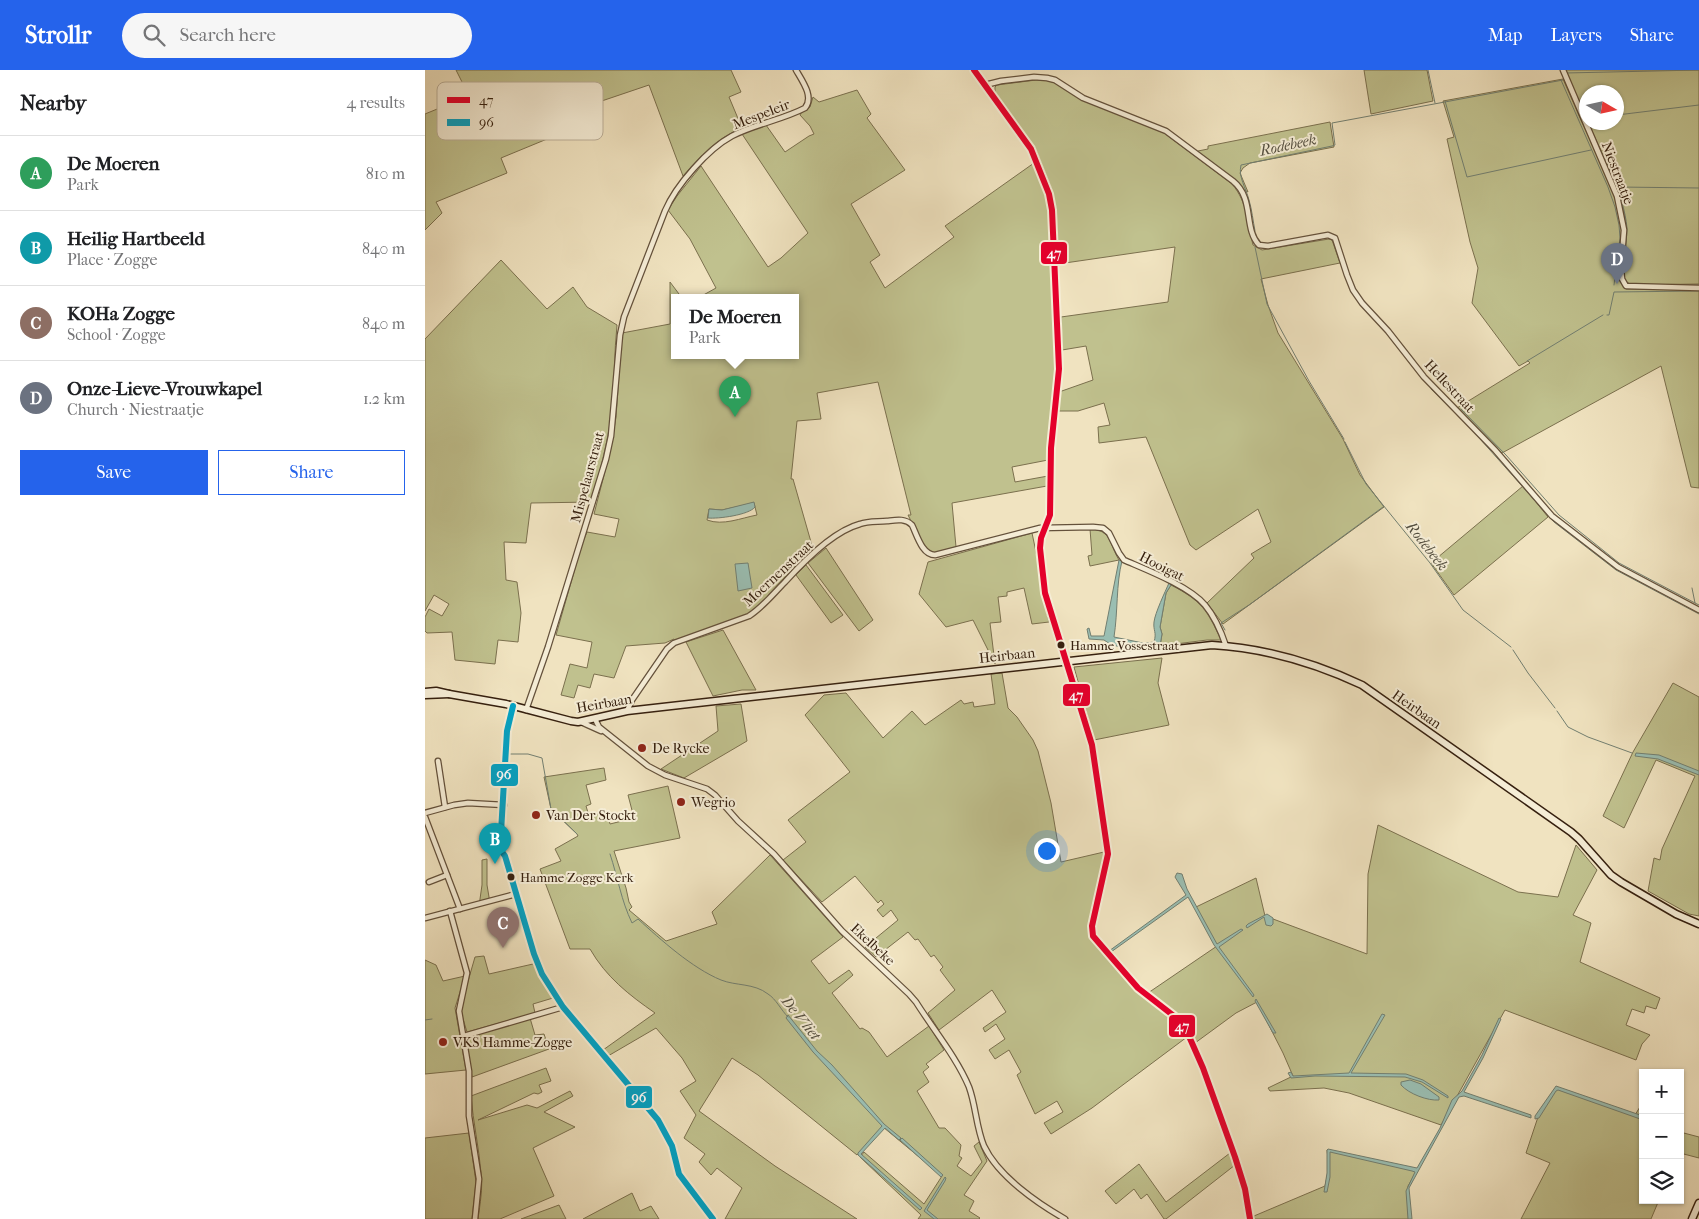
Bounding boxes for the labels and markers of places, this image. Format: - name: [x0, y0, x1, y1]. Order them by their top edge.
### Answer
- pin: D: [1601, 243, 1633, 284]
- pin: A: [719, 376, 751, 417]
- place label: Hamme Vossestraat: [1070, 638, 1179, 653]
- marker: Hamme Vossestraat: [1056, 640, 1066, 650]
- place label: De Rycke: [652, 740, 710, 757]
- marker: De Rycke: [636, 742, 648, 754]
- place label: Wegrio: [690, 794, 735, 811]
- marker: Wegrio: [675, 796, 687, 808]
- place label: Van Der Stockt: [545, 807, 636, 824]
- marker: Van Der Stockt: [530, 809, 542, 821]
- pin: B: [479, 823, 511, 864]
- place label: Hamme Zogge Kerk: [520, 870, 634, 885]
- marker: Hamme Zogge Kerk: [506, 872, 516, 882]
- pin: C: [487, 907, 519, 948]
- place label: VKS Hamme-Zogge: [452, 1034, 572, 1051]
- marker: VKS Hamme-Zogge: [437, 1036, 449, 1048]

